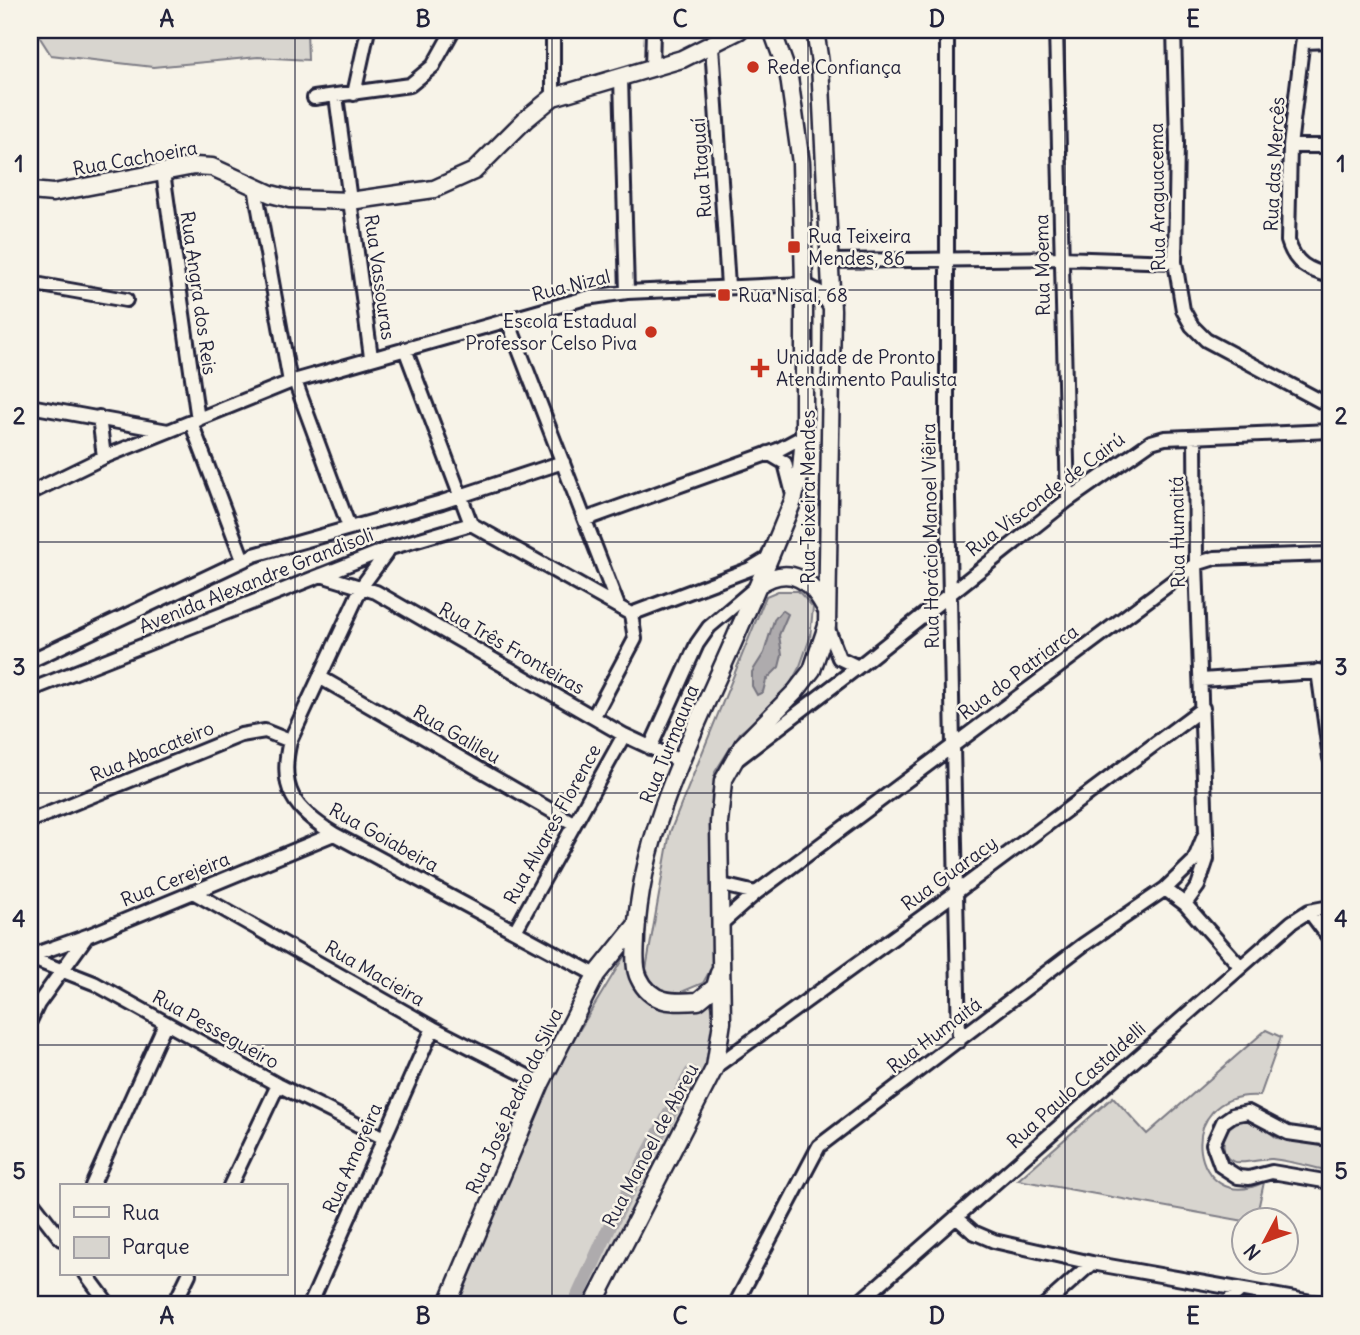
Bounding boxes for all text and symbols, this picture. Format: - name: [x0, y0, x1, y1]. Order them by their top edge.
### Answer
- text: A: [160, 4, 175, 33]
- text: B: [415, 4, 431, 33]
- text: C: [672, 4, 688, 33]
- text: D: [929, 4, 945, 33]
- text: E: [1186, 4, 1200, 33]
- place label: Rede Confiança: [767, 55, 902, 79]
- marker: Rede Confiança: [745, 59, 761, 75]
- street label: Rua das Mercês: [1258, 96, 1290, 232]
- street label: Rua Itaguaí: [686, 117, 716, 219]
- street label: Rua Araguacema: [1144, 122, 1170, 271]
- street label: Rua Cachoeira: [71, 135, 199, 181]
- text: 1: [14, 149, 24, 178]
- text: 1: [1336, 149, 1346, 178]
- street label: Rua Angra dos Reis: [176, 210, 222, 376]
- street label: Rua Vassouras: [359, 213, 401, 341]
- street label: Rua Moema: [1029, 214, 1055, 316]
- place label: Rua Teixeira Mendes, 86: [808, 224, 911, 270]
- marker: Rua Teixeira Mendes, 86: [786, 239, 802, 255]
- street label: Rua Nizal: [529, 264, 613, 306]
- place label: Rua Nisal, 68: [738, 283, 848, 307]
- marker: Rua Nisal, 68: [716, 287, 732, 303]
- place label: Escola Estadual Professor Celso Piva: [465, 309, 637, 355]
- marker: Escola Estadual Professor Celso Piva: [643, 324, 659, 340]
- place label: Unidade de Pronto Atendimento Paulista: [776, 345, 958, 391]
- marker: Unidade de Pronto Atendimento Paulista: [750, 358, 770, 378]
- text: 2: [13, 401, 26, 430]
- text: 2: [1335, 401, 1348, 430]
- street label: Rua Teixeira Mendes: [796, 410, 820, 584]
- street label: Rua Horácio Manoel Viêira: [916, 423, 944, 649]
- street label: Rua Visconde de Cairú: [961, 427, 1129, 561]
- street label: Rua Humaitá: [1164, 476, 1190, 588]
- street label: Avenida Alexandre Grandisoli: [135, 522, 377, 638]
- street label: Rua Três Fronteiras: [435, 597, 589, 699]
- street label: Rua do Patriarca: [953, 619, 1083, 725]
- text: 3: [12, 652, 26, 681]
- text: 3: [1334, 652, 1348, 681]
- street label: Rua Turmauna: [634, 681, 704, 807]
- street label: Rua Galileu: [409, 699, 505, 769]
- street label: Rua Abacateiro: [87, 715, 217, 787]
- street label: Rua Alvares Florence: [498, 740, 606, 908]
- street label: Rua Goiabeira: [325, 797, 443, 877]
- street label: Rua Guaracy: [896, 830, 1002, 916]
- street label: Rua Cerejeira: [117, 846, 233, 912]
- text: 4: [12, 904, 26, 933]
- text: 4: [1334, 904, 1348, 933]
- street label: Rua Macieira: [321, 935, 429, 1011]
- street label: Rua Pessegueiro: [148, 984, 284, 1074]
- street label: Rua Humaitá: [882, 992, 986, 1078]
- street label: Rua José Pedro da Silva: [460, 1004, 568, 1198]
- street label: Rua Paulo Castaldelli: [1002, 1017, 1150, 1153]
- street label: Rua Manoel de Abreu: [597, 1059, 703, 1231]
- street label: Rua Amoreira: [317, 1099, 387, 1217]
- text: 5: [12, 1156, 26, 1185]
- text: 5: [1334, 1156, 1348, 1185]
- legend: [60, 1184, 287, 1276]
- text: Rua: [122, 1199, 159, 1226]
- north arrow: [1230, 1206, 1300, 1276]
- text: Parque: [122, 1233, 190, 1260]
- text: N: [1239, 1239, 1266, 1265]
- text: A: [160, 1301, 175, 1330]
- text: B: [415, 1301, 431, 1330]
- text: C: [672, 1301, 688, 1330]
- text: D: [929, 1301, 945, 1330]
- text: E: [1186, 1301, 1200, 1330]

